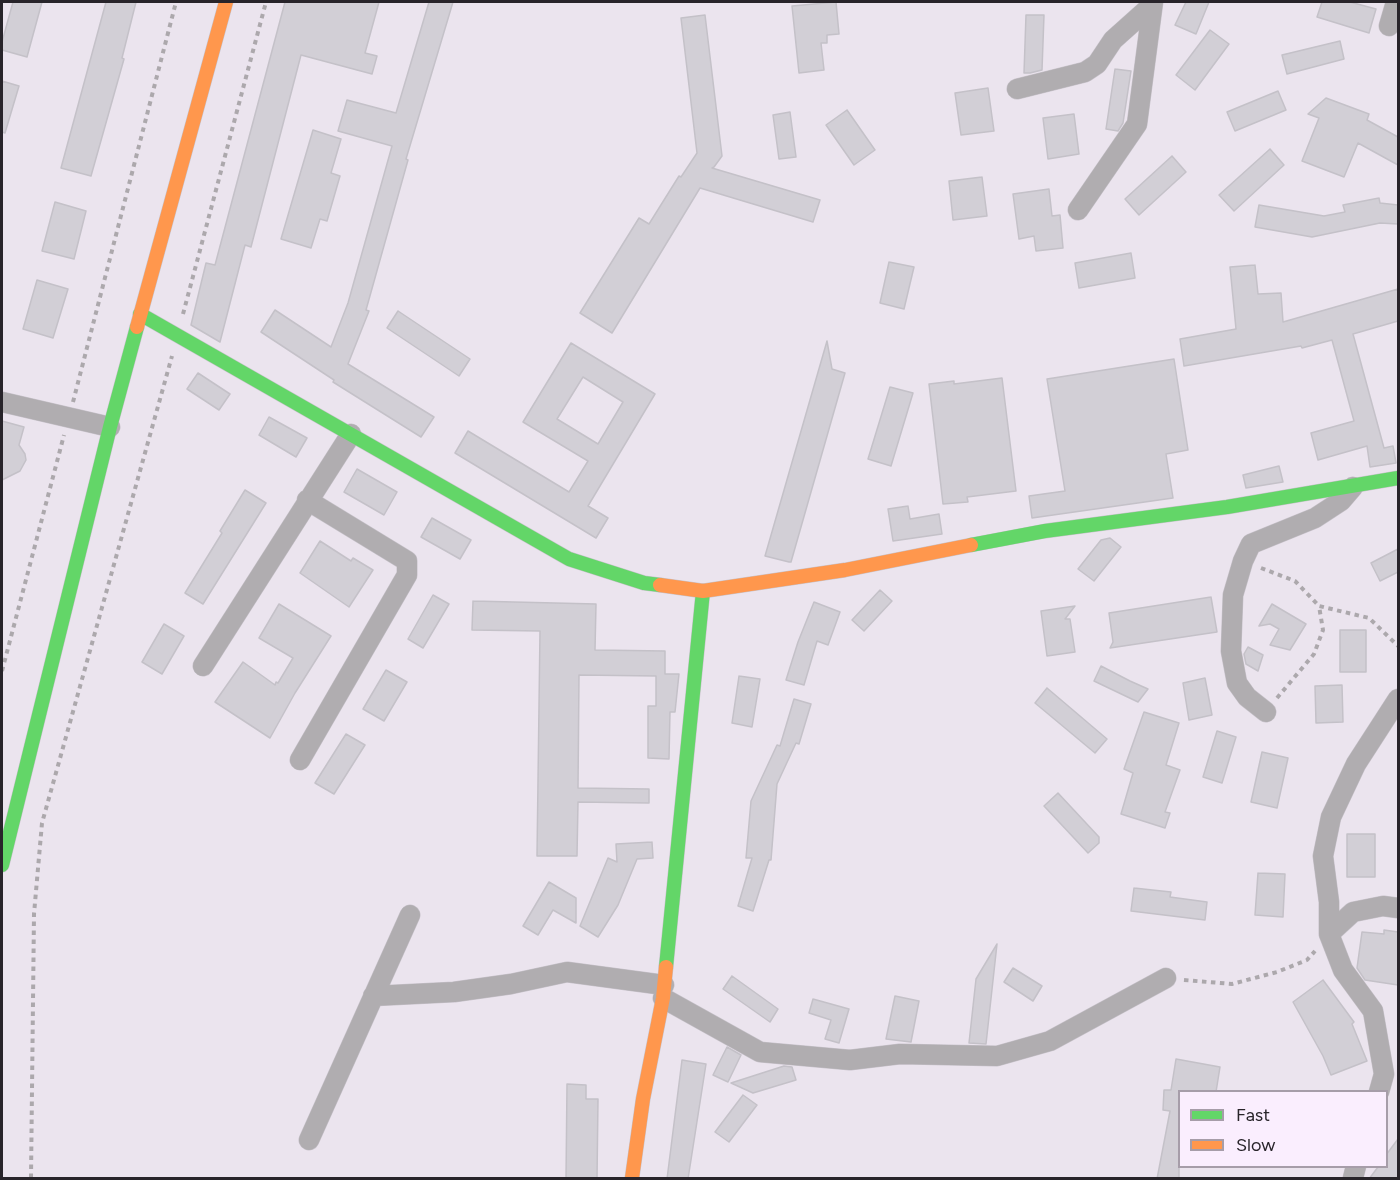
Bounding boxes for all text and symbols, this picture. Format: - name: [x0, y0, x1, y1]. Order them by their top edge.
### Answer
- legend: [1178, 1090, 1388, 1168]
- text: Fast: [1236, 1104, 1270, 1126]
- text: Slow: [1236, 1134, 1275, 1156]

